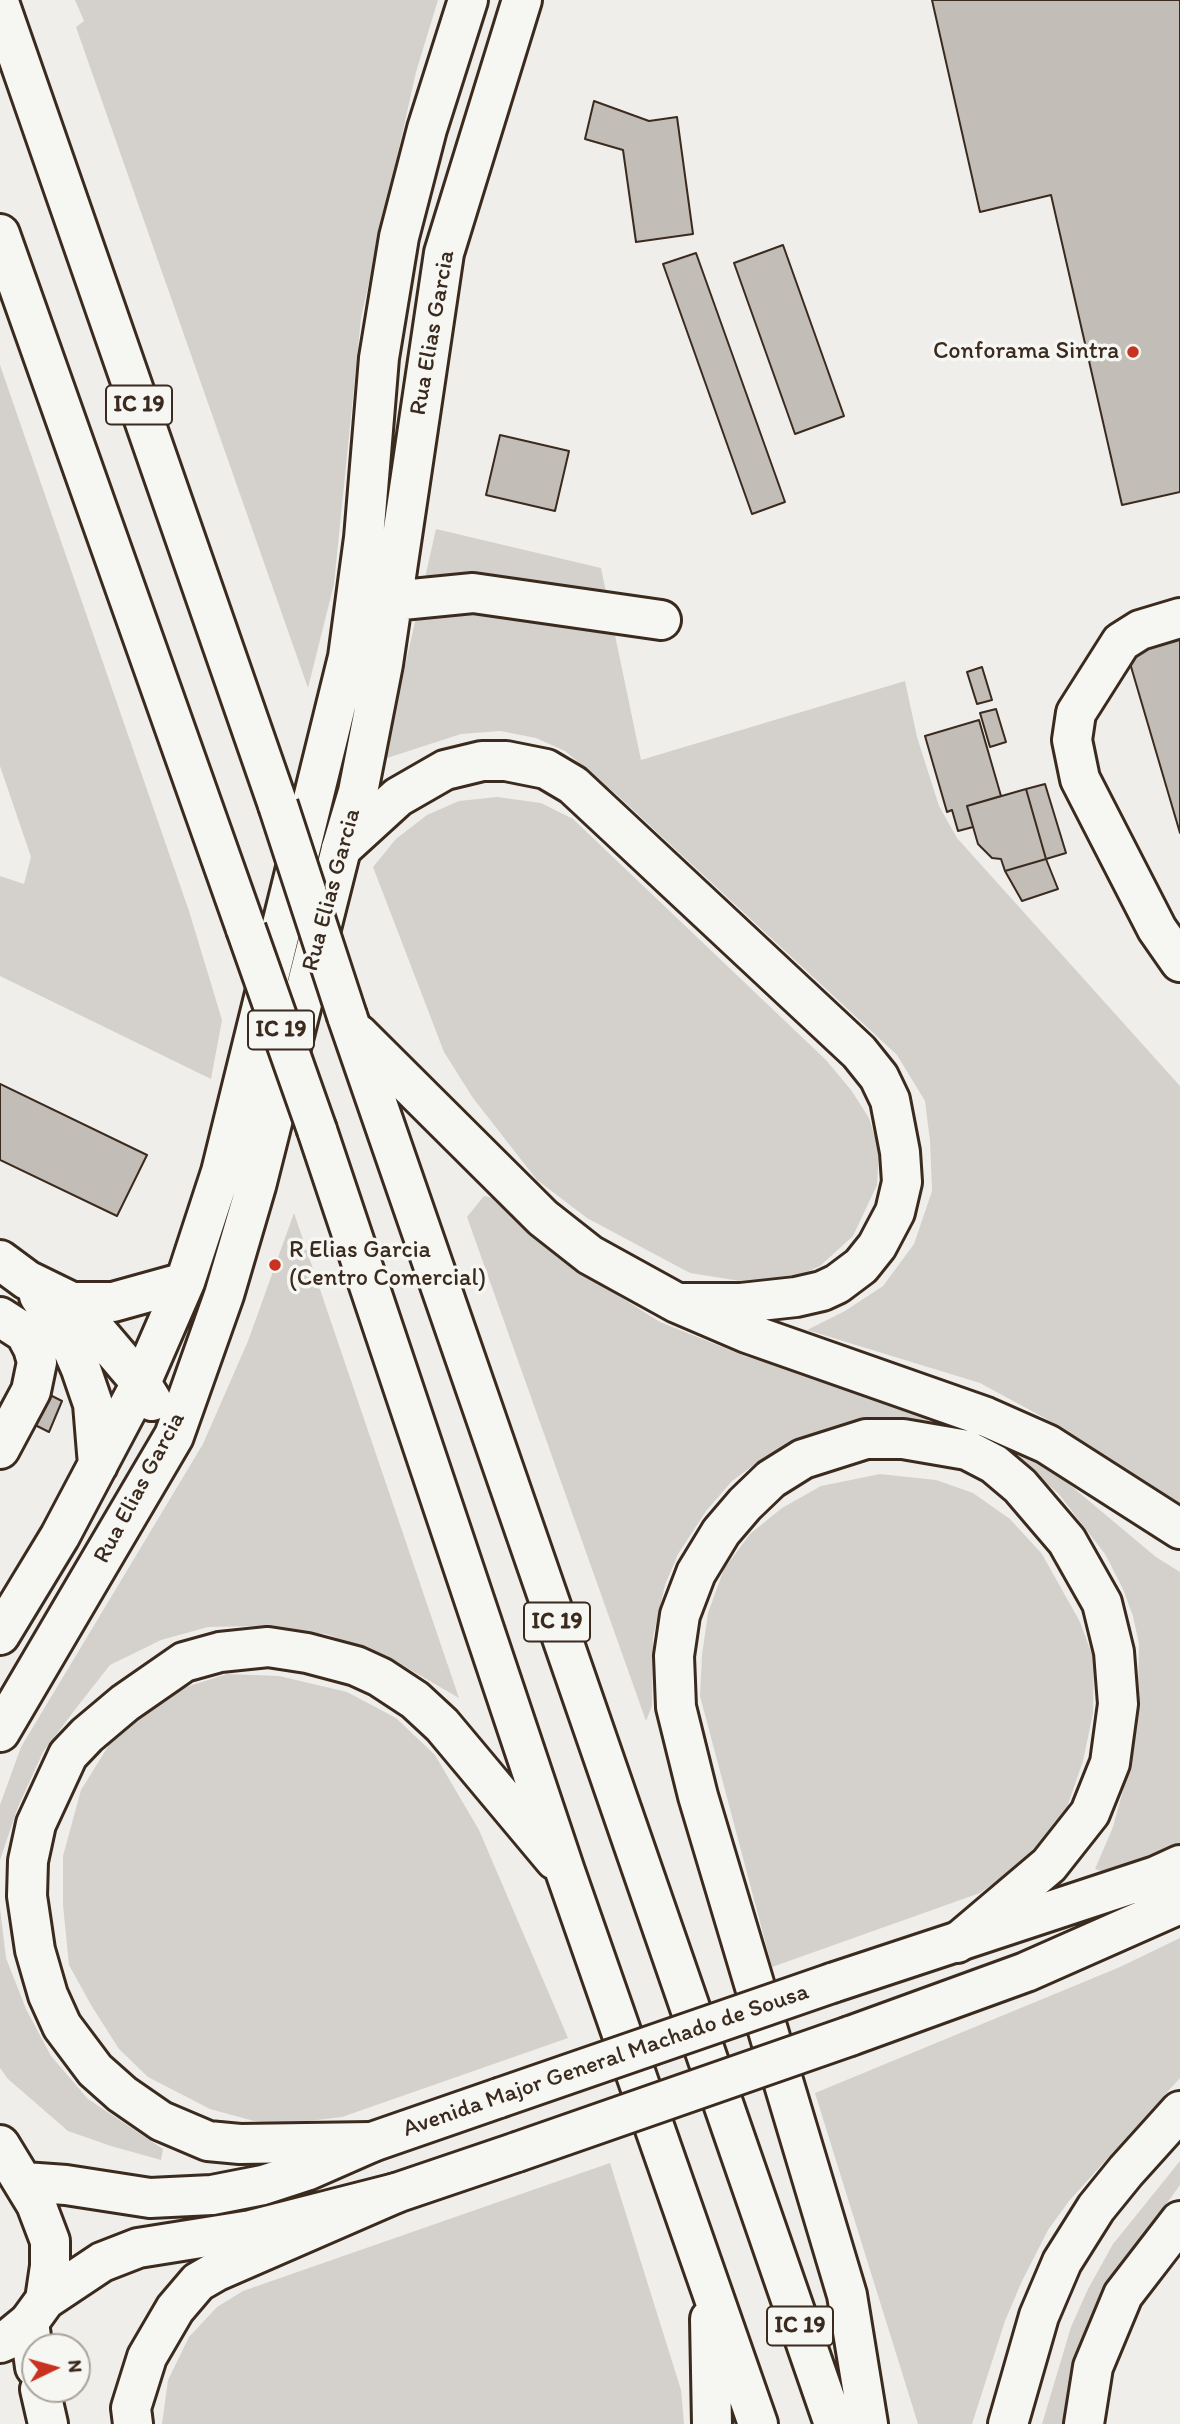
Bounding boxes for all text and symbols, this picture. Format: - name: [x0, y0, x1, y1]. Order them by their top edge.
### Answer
- street label: Rua Elias Garcia: [404, 248, 462, 418]
- place label: Conforama Sintra: [933, 338, 1119, 366]
- marker: Conforama Sintra: [1125, 344, 1141, 360]
- road number: IC 19: [106, 386, 172, 424]
- street label: Rua Elias Garcia: [296, 806, 368, 974]
- road number: IC 19: [248, 1010, 314, 1050]
- place label: R Elias Garcia (Centro Comercial): [289, 1237, 486, 1293]
- marker: R Elias Garcia (Centro Comercial): [267, 1257, 283, 1273]
- street label: Rua Elias Garcia: [88, 1407, 192, 1569]
- road number: IC 19: [524, 1602, 590, 1642]
- street label: Avenida Major General Machado de Sousa: [399, 1978, 813, 2144]
- road number: IC 19: [767, 2306, 833, 2346]
- north arrow: [21, 2333, 91, 2403]
- text: N: [63, 2359, 87, 2374]

